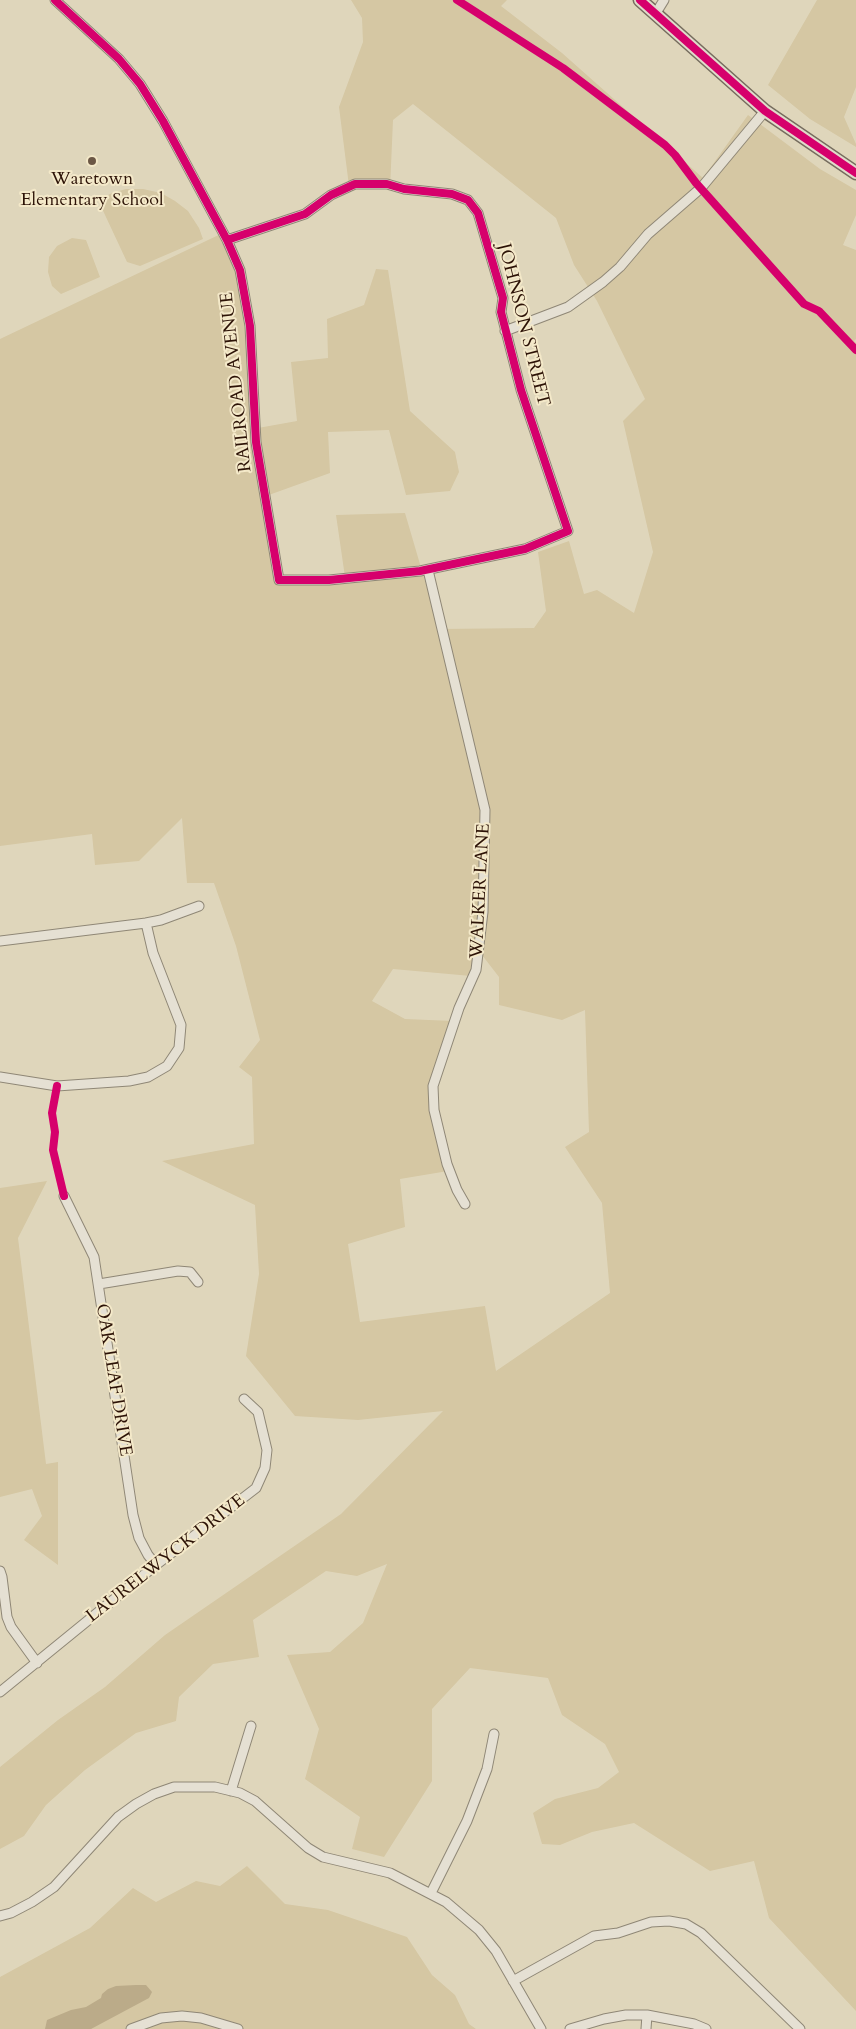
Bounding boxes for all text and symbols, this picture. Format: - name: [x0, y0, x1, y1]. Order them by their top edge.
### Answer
- marker: Waretown Elementary School: [86, 155, 98, 167]
- place label: Waretown Elementary School: [20, 169, 164, 212]
- street label: JOHNSON STREET: [492, 241, 554, 409]
- street label: RAILROAD AVENUE: [217, 291, 257, 473]
- street label: WALKER LANE: [467, 823, 495, 959]
- street label: OAK LEAF DRIVE: [90, 1302, 136, 1458]
- street label: LAURELWYCK DRIVE: [82, 1490, 250, 1628]

